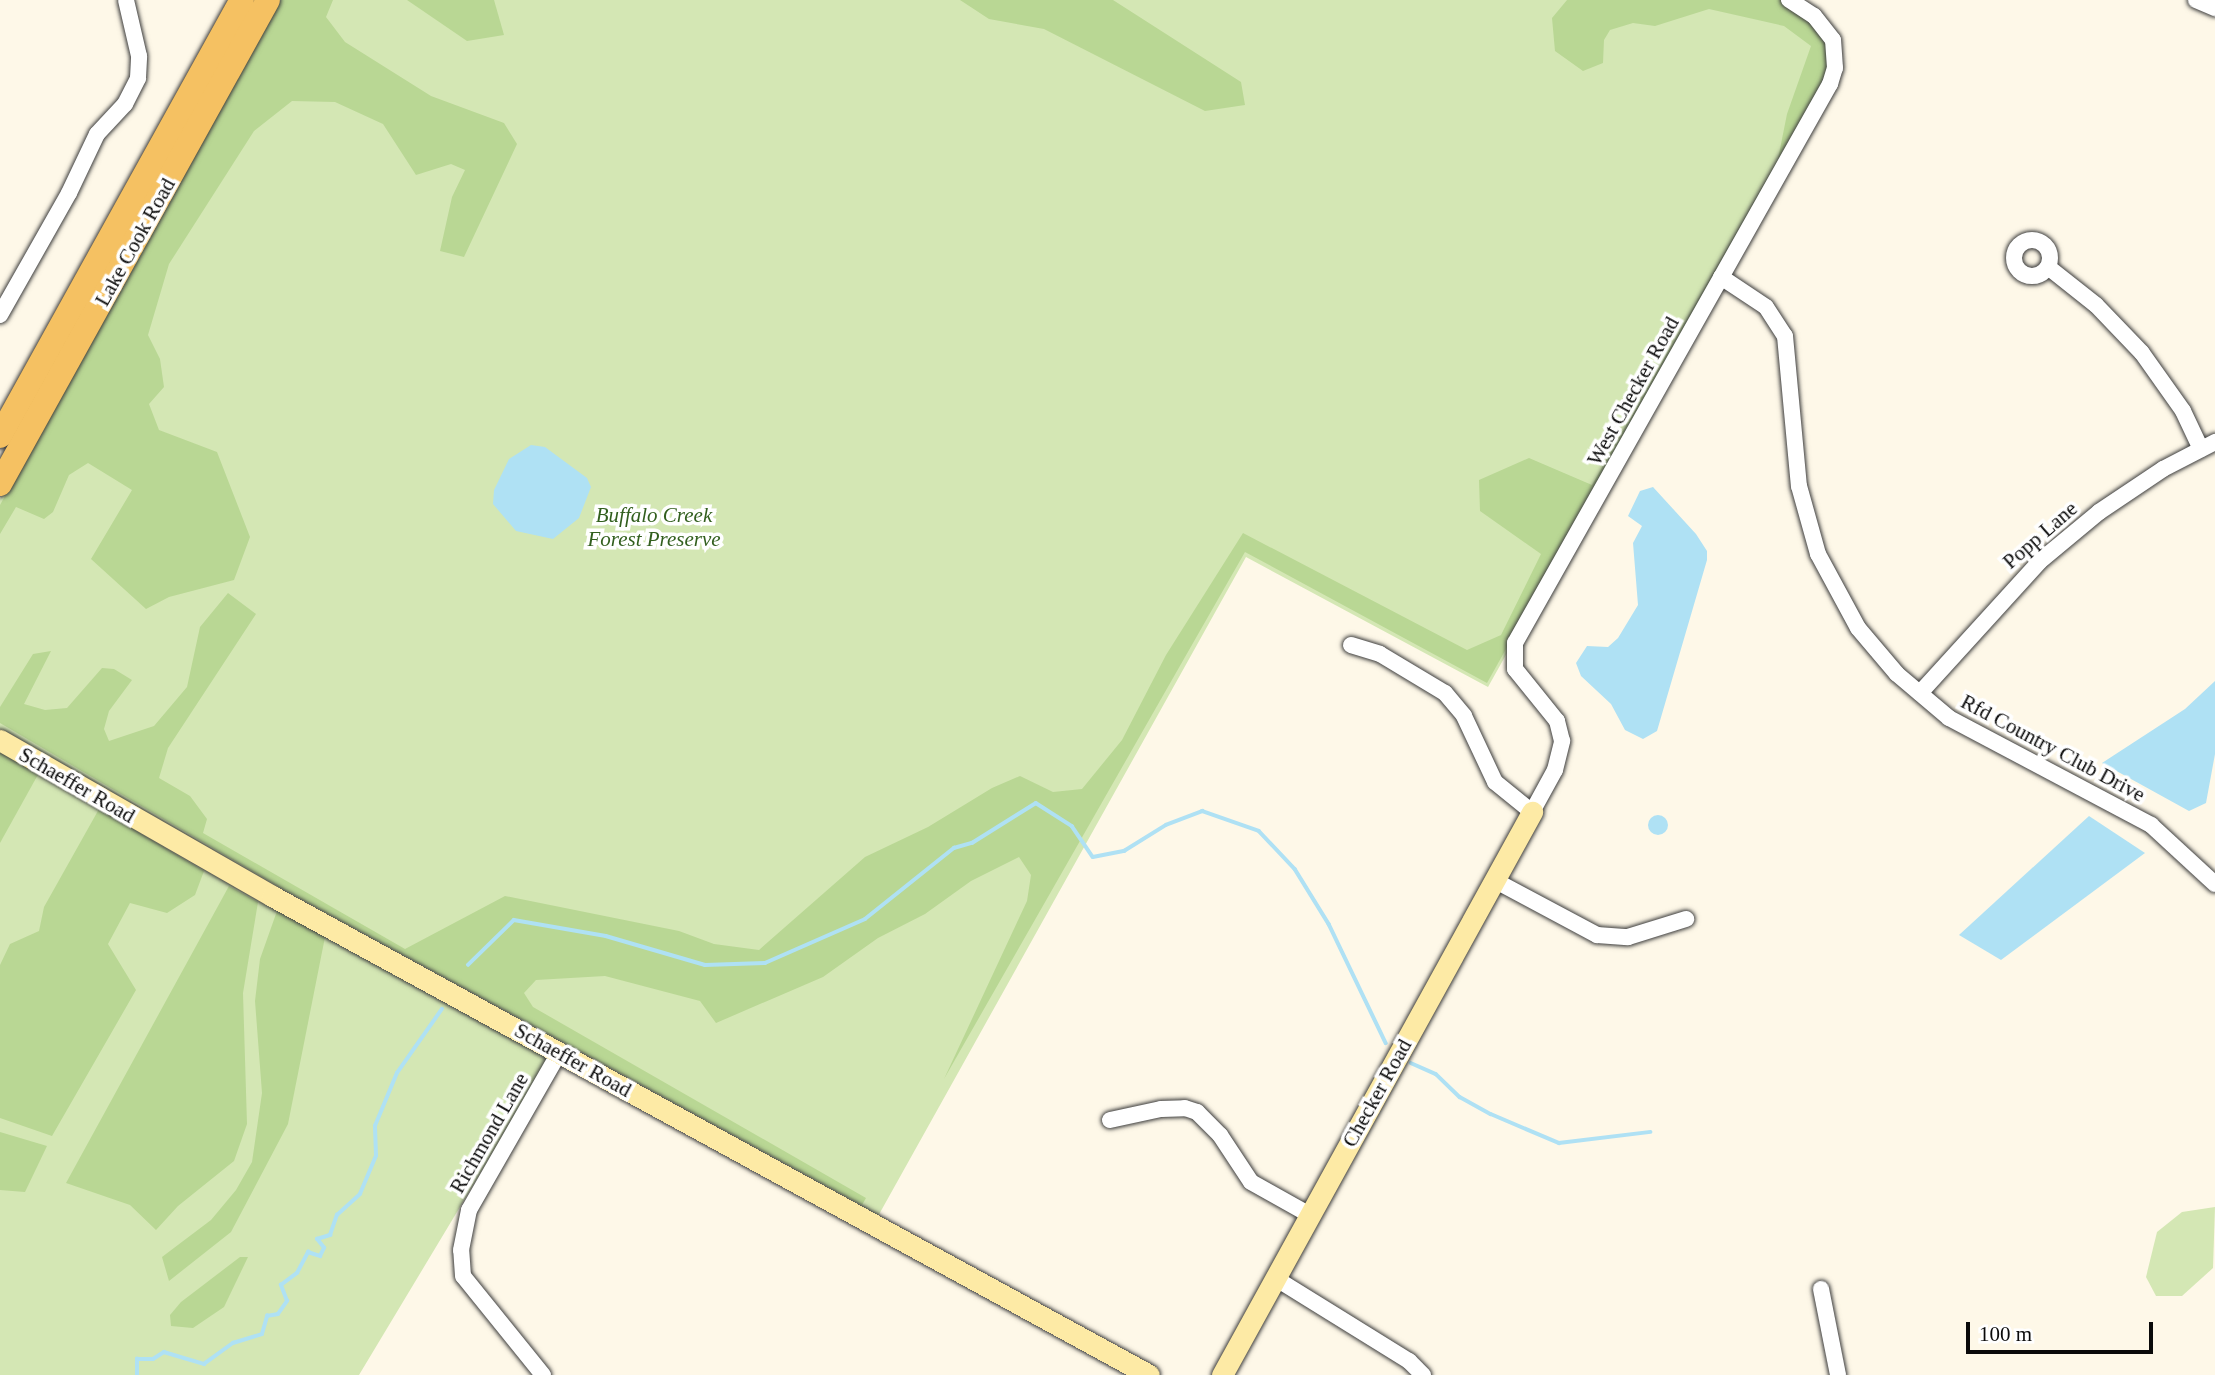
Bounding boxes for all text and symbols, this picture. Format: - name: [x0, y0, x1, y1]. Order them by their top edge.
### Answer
- street label: Lake Cook Road: [89, 174, 181, 310]
- street label: West Checker Road: [1582, 312, 1684, 470]
- street label: Popp Lane: [1998, 496, 2082, 574]
- park label: Buffalo Creek Forest Preserve: [587, 502, 721, 552]
- street label: Rfd Country Club Drive: [1957, 689, 2149, 807]
- street label: Schaeffer Road: [15, 742, 139, 828]
- street label: Schaeffer Road: [510, 1018, 636, 1102]
- street label: Checker Road: [1337, 1035, 1417, 1151]
- street label: Richmond Lane: [444, 1068, 534, 1198]
- scale bar: [1970, 1308, 2157, 1352]
- text: 100 m: [1979, 1322, 2032, 1346]

